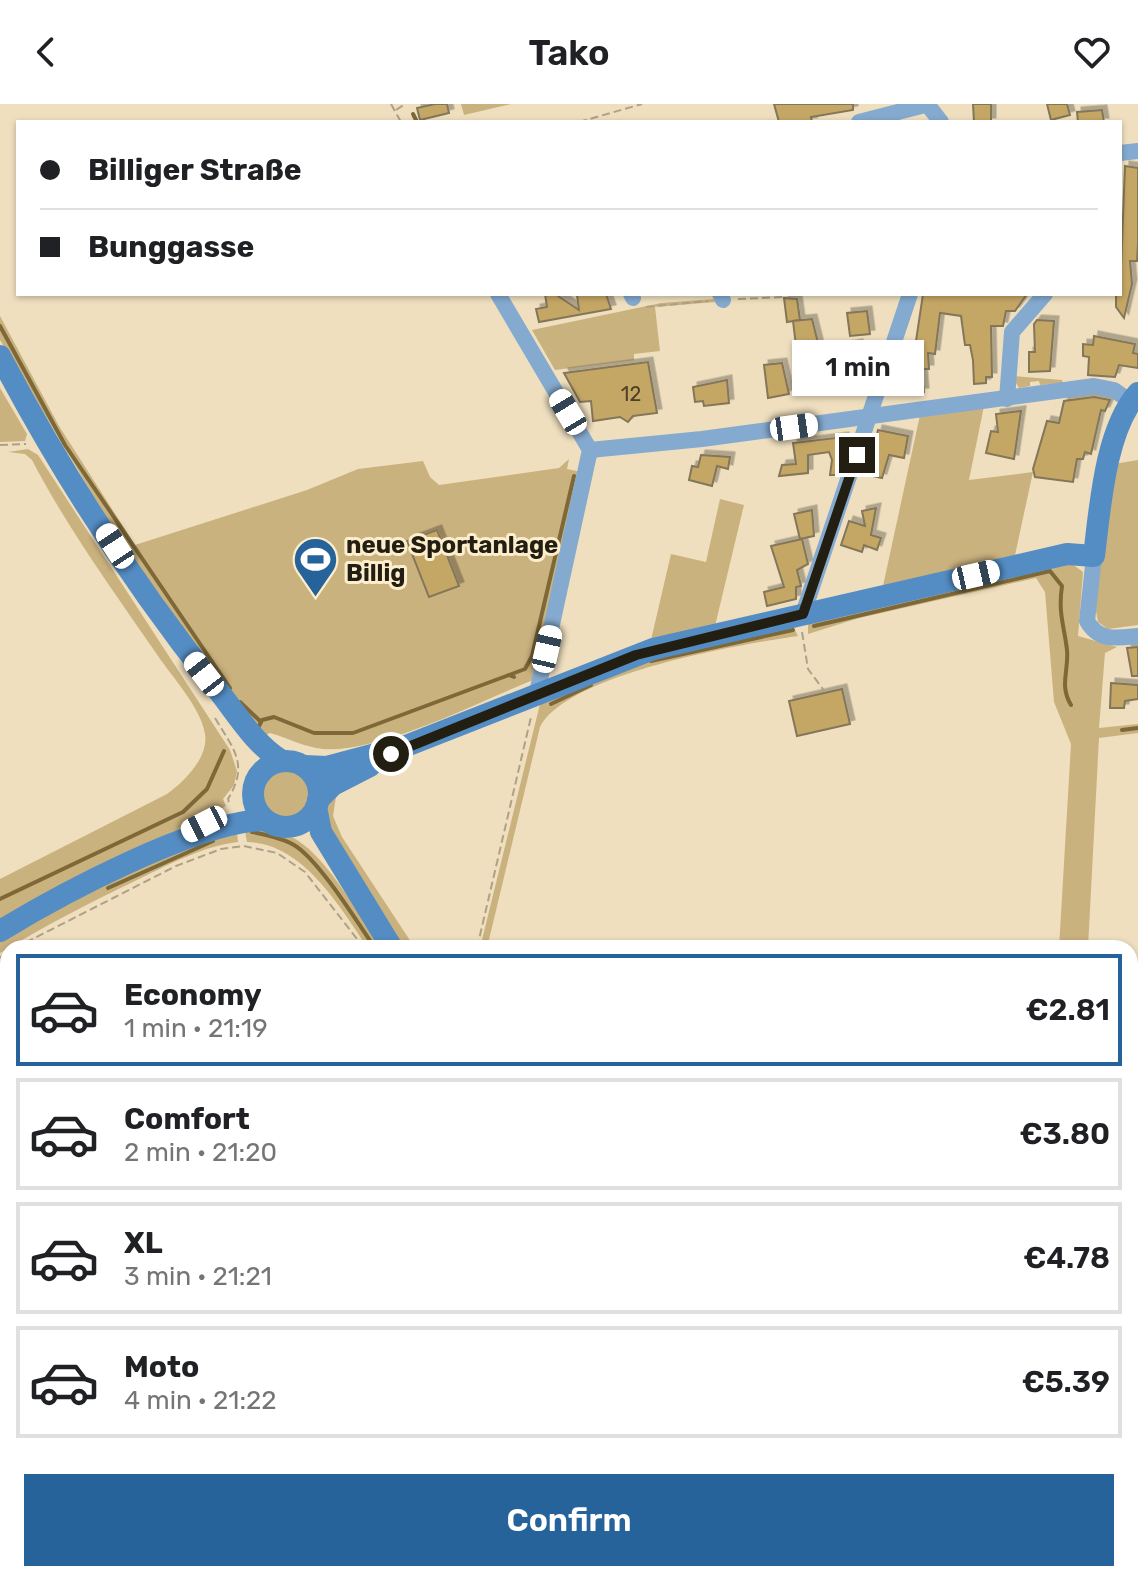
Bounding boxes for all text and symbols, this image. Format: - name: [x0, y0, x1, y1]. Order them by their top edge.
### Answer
- icon: back: [24, 30, 68, 74]
- icon: heart: [1070, 30, 1114, 74]
- text: Tako: [528, 31, 610, 74]
- text: Billiger Straße: [88, 152, 302, 188]
- text: Bunggasse: [88, 229, 254, 265]
- callout: 1 min: [791, 339, 923, 395]
- text: 1 min: [825, 352, 891, 383]
- house number: 12: [621, 382, 641, 406]
- car: [545, 385, 591, 439]
- car: [769, 412, 819, 442]
- route end: [839, 437, 875, 473]
- car: [92, 519, 138, 573]
- place label: neue Sportanlage Billig: [346, 531, 558, 587]
- sports icon: neue Sportanlage Billig: [291, 535, 339, 598]
- car: [950, 558, 1002, 592]
- car: [530, 623, 564, 675]
- car: [180, 648, 228, 700]
- route start: [373, 736, 409, 772]
- car: [177, 802, 231, 846]
- icon: car: [28, 974, 100, 1046]
- text: Economy: [124, 977, 262, 1013]
- text: €2.81: [1025, 992, 1110, 1028]
- text: 1 min · 21:19: [124, 1013, 268, 1044]
- icon: car: [28, 1098, 100, 1170]
- text: Comfort: [124, 1101, 250, 1137]
- text: €3.80: [1019, 1116, 1110, 1152]
- text: 2 min · 21:20: [124, 1137, 277, 1168]
- icon: car: [28, 1222, 100, 1294]
- text: XL: [124, 1225, 163, 1261]
- text: €4.78: [1023, 1240, 1110, 1276]
- text: 3 min · 21:21: [124, 1261, 272, 1292]
- icon: car: [28, 1346, 100, 1418]
- text: Moto: [124, 1349, 199, 1385]
- text: €5.39: [1022, 1364, 1110, 1400]
- text: 4 min · 21:22: [124, 1385, 277, 1416]
- button: Confirm: [24, 1474, 1114, 1566]

